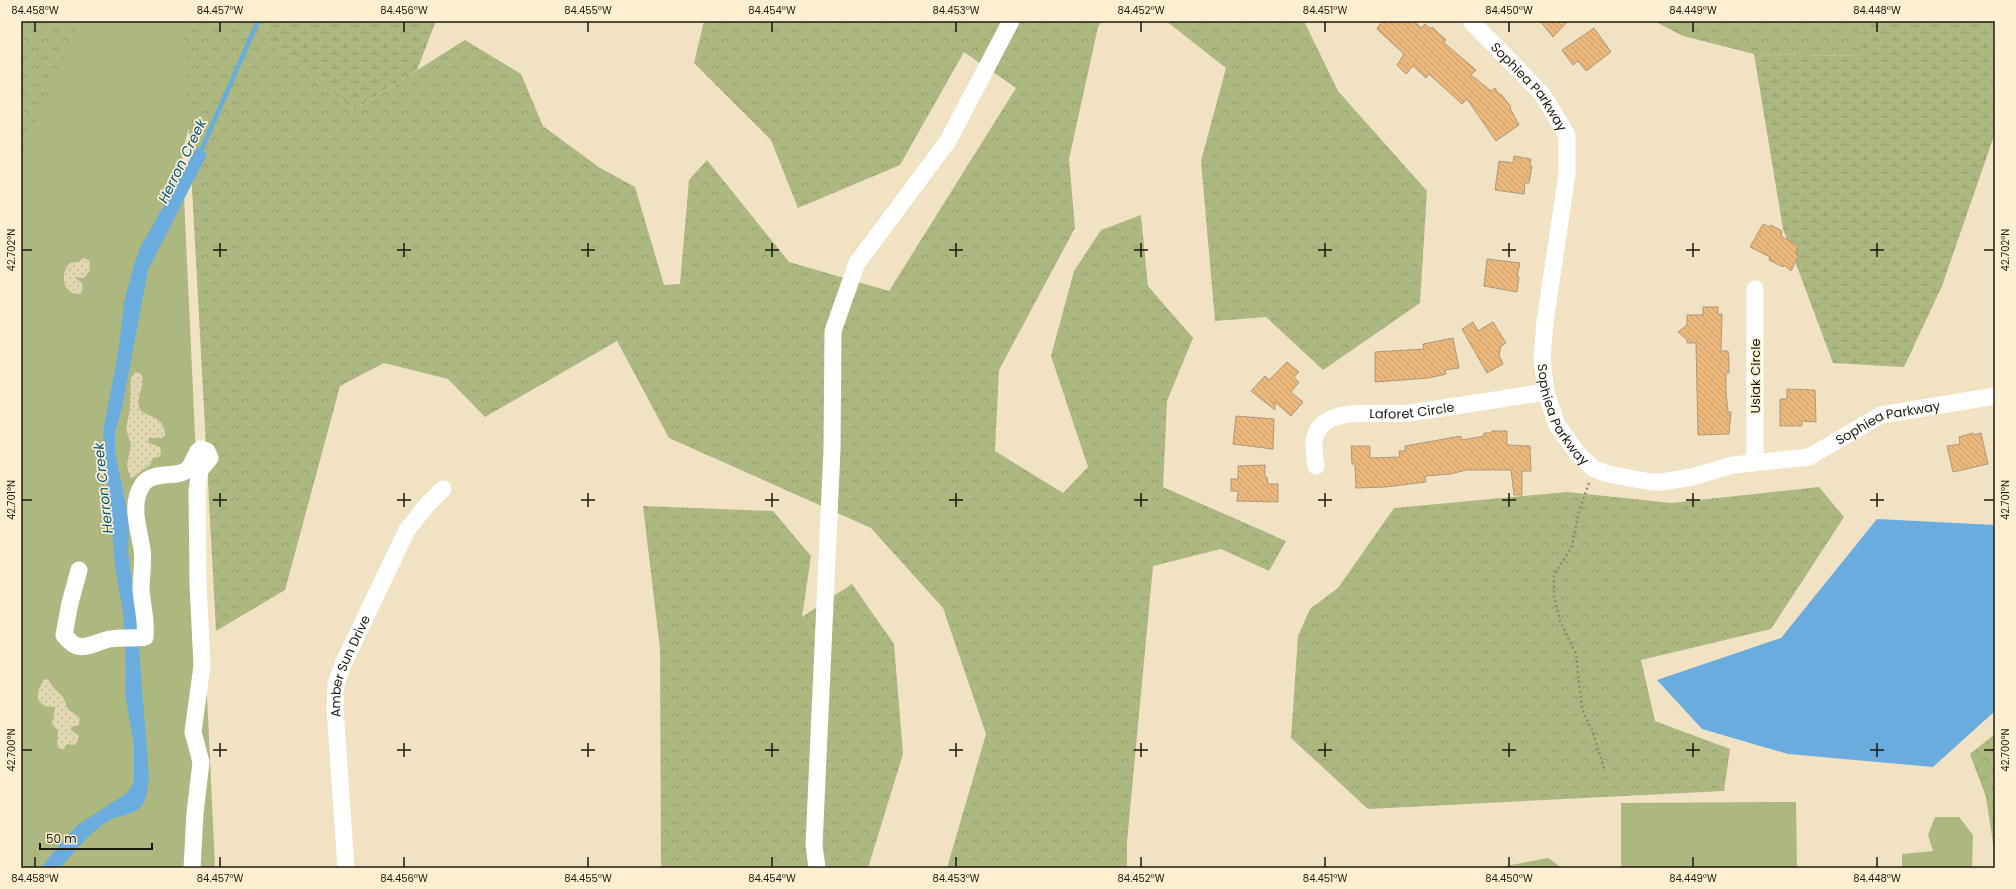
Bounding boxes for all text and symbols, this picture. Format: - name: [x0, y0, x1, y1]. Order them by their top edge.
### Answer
- text: 84.458°W: [11, 3, 59, 18]
- text: 84.457°W: [197, 3, 244, 18]
- text: 84.456°W: [380, 3, 428, 18]
- text: 84.455°W: [564, 3, 612, 18]
- text: 84.454°W: [748, 3, 796, 18]
- text: 84.453°W: [932, 3, 980, 18]
- text: 84.452°W: [1118, 3, 1165, 18]
- text: 84.451°W: [1303, 3, 1347, 18]
- text: 84.450°W: [1485, 3, 1533, 18]
- text: 84.449°W: [1669, 3, 1717, 18]
- text: 84.448°W: [1853, 3, 1901, 18]
- street label: Sophiea Parkway: [1486, 38, 1572, 135]
- water label: Herron Creek: [153, 115, 211, 207]
- text: 42.702°N: [4, 229, 19, 271]
- text: 42.702°N: [1998, 229, 2013, 271]
- street label: Usiak Circle: [1746, 339, 1765, 413]
- street label: Sophiea Parkway: [1533, 363, 1594, 470]
- street label: Sophiea Parkway: [1832, 396, 1942, 450]
- street label: Laforet Circle: [1369, 398, 1456, 424]
- water label: Herron Creek: [88, 441, 118, 535]
- text: 42.701°N: [4, 480, 19, 520]
- text: 42.701°N: [1998, 480, 2013, 520]
- street label: Amber Sun Drive: [326, 612, 375, 718]
- text: 42.700°N: [4, 728, 19, 772]
- text: 42.700°N: [1998, 728, 2013, 772]
- scale bar: [40, 825, 152, 851]
- text: 50 m: [46, 830, 77, 847]
- text: 84.458°W: [11, 871, 59, 886]
- text: 84.457°W: [197, 871, 244, 886]
- text: 84.456°W: [380, 871, 428, 886]
- text: 84.455°W: [564, 871, 612, 886]
- text: 84.454°W: [748, 871, 796, 886]
- text: 84.453°W: [932, 871, 980, 886]
- text: 84.452°W: [1118, 871, 1165, 886]
- text: 84.451°W: [1303, 871, 1347, 886]
- text: 84.450°W: [1485, 871, 1533, 886]
- text: 84.449°W: [1669, 871, 1717, 886]
- text: 84.448°W: [1853, 871, 1901, 886]

